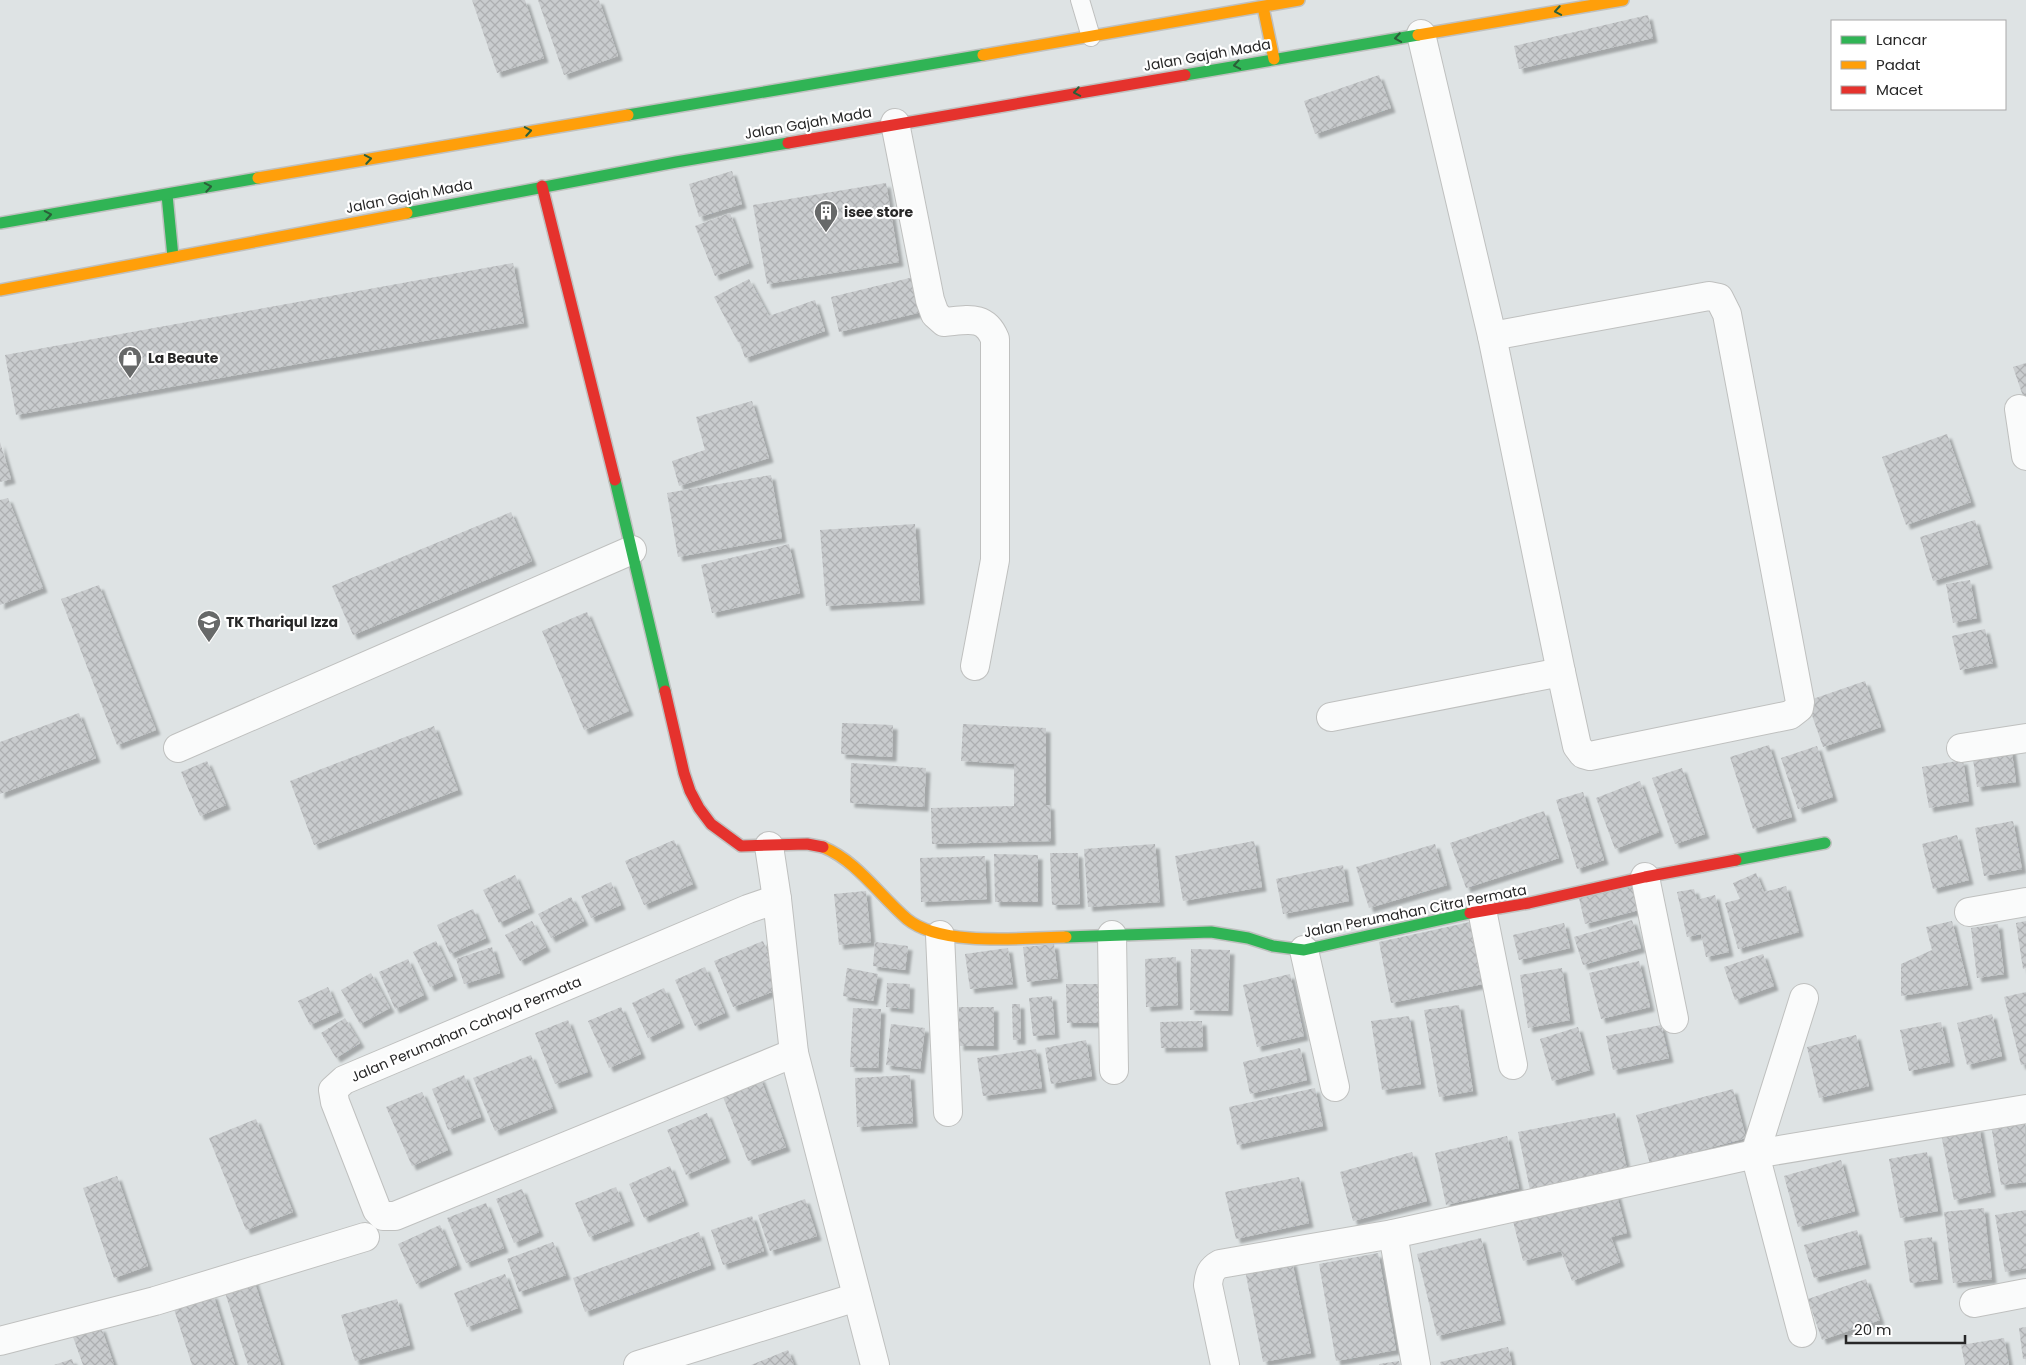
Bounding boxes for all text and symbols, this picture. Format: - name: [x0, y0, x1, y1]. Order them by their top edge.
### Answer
- one-way arrow: [1553, 6, 1562, 16]
- legend: [1831, 20, 2006, 110]
- text: Lancar: [1876, 29, 1927, 50]
- one-way arrow: [1393, 33, 1402, 43]
- street label: Jalan Gajah Mada: [1142, 34, 1272, 76]
- text: Padat: [1876, 54, 1921, 75]
- one-way arrow: [1233, 59, 1241, 70]
- text: Macet: [1876, 79, 1923, 100]
- one-way arrow: [1073, 87, 1081, 97]
- street label: Jalan Gajah Mada: [743, 102, 873, 144]
- one-way arrow: [524, 127, 533, 137]
- one-way arrow: [364, 155, 373, 165]
- street label: Jalan Gajah Mada: [344, 174, 474, 218]
- one-way arrow: [204, 183, 213, 193]
- building icon: isee store: [813, 199, 839, 233]
- place label: isee store: [844, 202, 914, 222]
- one-way arrow: [44, 211, 52, 221]
- shop icon: La Beaute: [117, 345, 143, 379]
- place label: La Beaute: [148, 348, 219, 368]
- school or university icon: TK Thariqul Izza: [196, 609, 222, 643]
- place label: TK Thariqul Izza: [226, 612, 338, 632]
- street label: Jalan Perumahan Citra Permata: [1302, 880, 1528, 942]
- street label: Jalan Perumahan Cahaya Permata: [348, 971, 584, 1087]
- scale bar: [1846, 1312, 1965, 1344]
- text: 20 m: [1854, 1319, 1892, 1340]

